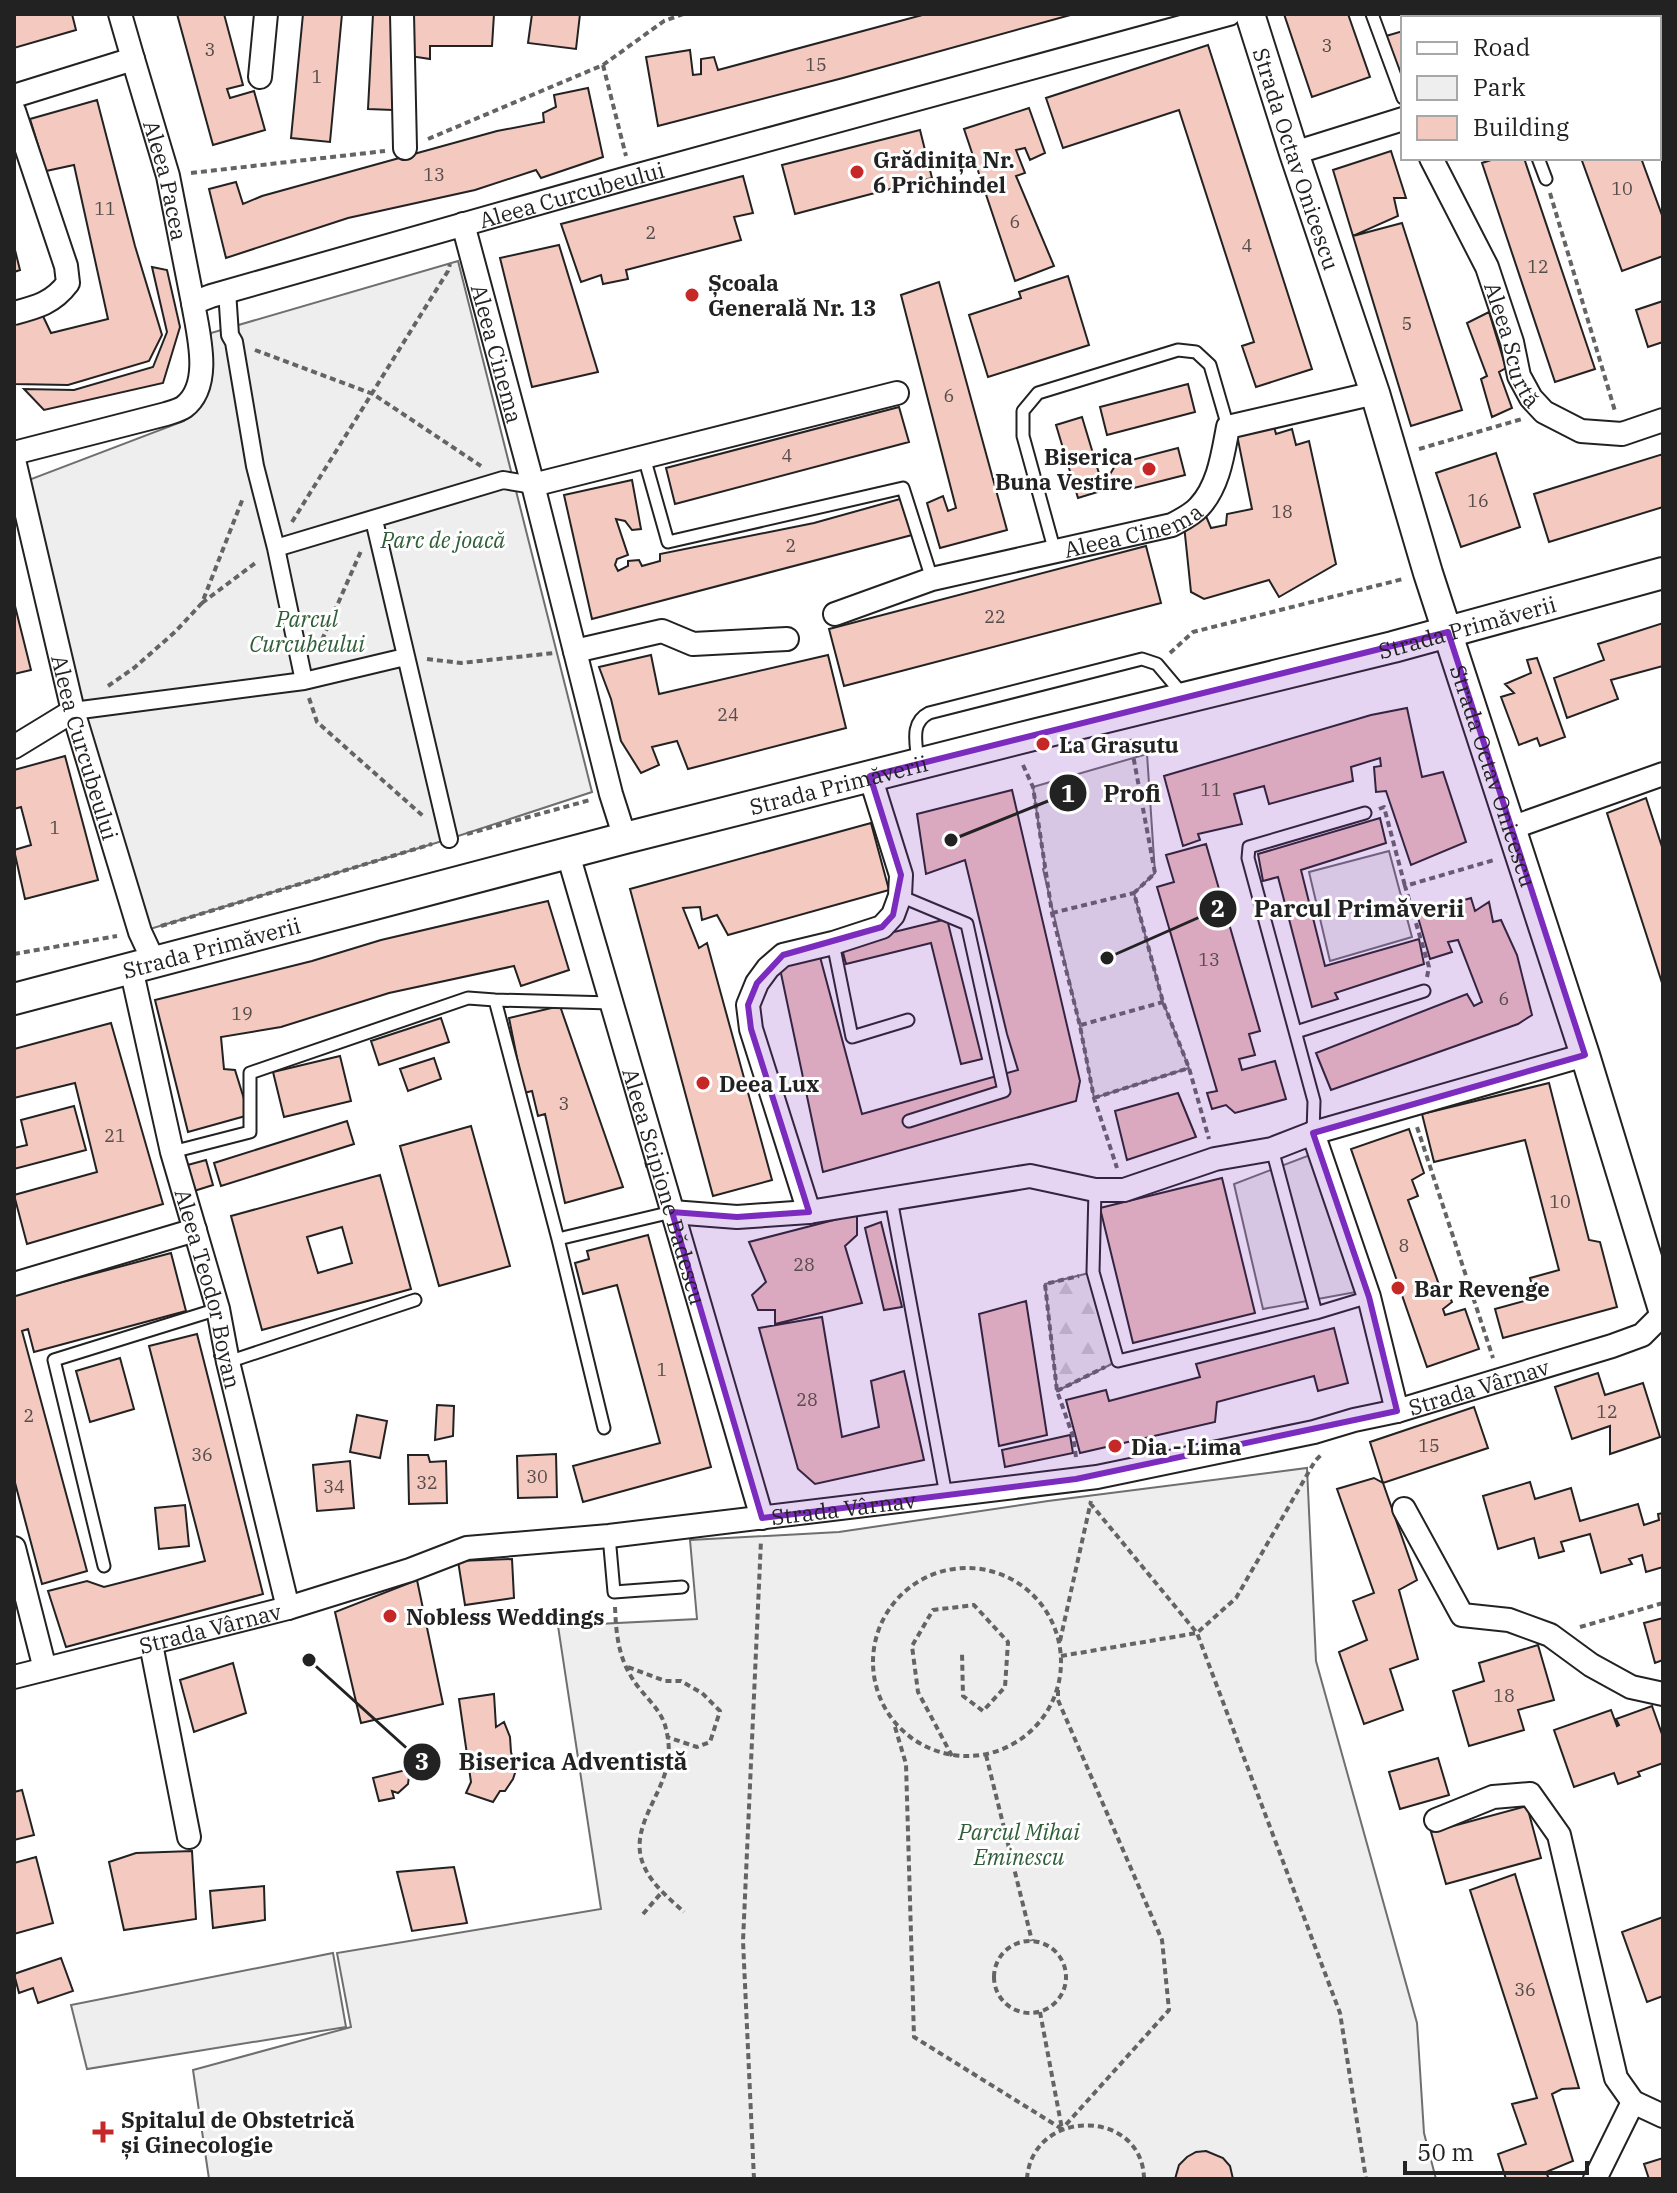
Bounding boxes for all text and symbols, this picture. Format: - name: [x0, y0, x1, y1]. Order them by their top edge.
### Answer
- legend: [1401, 16, 1661, 160]
- text: Road: [1473, 31, 1530, 63]
- house number: 3: [1322, 34, 1332, 57]
- house number: 3: [205, 38, 215, 61]
- street label: Strada Octav Onicescu: [1247, 44, 1347, 273]
- house number: 15: [805, 53, 827, 76]
- house number: 1: [312, 65, 322, 88]
- text: Park: [1473, 71, 1525, 103]
- text: Building: [1473, 111, 1569, 143]
- street label: Aleea Pacea: [138, 117, 195, 243]
- place label: Grădinița Nr. 6 Prichindel: [873, 145, 1015, 199]
- street label: Aleea Curcubeului: [476, 154, 667, 234]
- house number: 13: [423, 163, 445, 186]
- marker: Grădinița Nr. 6 Prichindel: [848, 163, 866, 181]
- house number: 10: [1611, 177, 1633, 200]
- house number: 11: [94, 197, 116, 220]
- house number: 6: [1010, 210, 1020, 233]
- house number: 2: [646, 221, 656, 244]
- house number: 4: [1242, 234, 1252, 257]
- house number: 12: [1527, 255, 1549, 278]
- place label: Școala Generală Nr. 13: [708, 268, 877, 322]
- street label: Aleea Scurtă: [1478, 278, 1547, 413]
- street label: Aleea Cinema: [465, 281, 530, 426]
- marker: Școala Generală Nr. 13: [683, 286, 701, 304]
- house number: 5: [1402, 312, 1412, 335]
- house number: 6: [944, 384, 954, 407]
- place label: Biserica Buna Vestire: [995, 442, 1133, 496]
- house number: 4: [782, 444, 792, 467]
- marker: Biserica Buna Vestire: [1140, 460, 1158, 478]
- house number: 16: [1467, 489, 1489, 512]
- street label: Aleea Cinema: [1061, 496, 1208, 563]
- house number: 18: [1271, 500, 1293, 523]
- park label: Parc de joacă: [380, 525, 505, 554]
- house number: 2: [786, 534, 796, 557]
- street label: Strada Primăverii: [1375, 589, 1559, 665]
- park label: Parcul Curcubeului: [249, 604, 365, 658]
- house number: 22: [984, 605, 1006, 628]
- street label: Aleea Curcubeului: [46, 652, 126, 843]
- street label: Strada Octav Onicescu: [1444, 661, 1544, 891]
- house number: 24: [717, 703, 739, 726]
- place label: La Grasutu: [1059, 730, 1179, 759]
- marker: La Grasutu: [1034, 735, 1052, 753]
- street label: Strada Primăverii: [746, 748, 931, 821]
- callout: Profi: [1048, 769, 1177, 817]
- text: 1: [1061, 777, 1075, 809]
- text: Profi: [1103, 777, 1161, 809]
- house number: 11: [1200, 778, 1222, 801]
- house number: 1: [50, 816, 60, 839]
- callout: Parcul Primăverii: [1198, 885, 1480, 933]
- text: 2: [1211, 892, 1225, 924]
- text: Parcul Primăverii: [1254, 892, 1464, 924]
- street label: Strada Primăverii: [119, 910, 303, 984]
- house number: 13: [1198, 948, 1220, 971]
- house number: 6: [1499, 987, 1509, 1010]
- house number: 19: [231, 1002, 253, 1025]
- street label: Aleea Scipione Bădescu: [617, 1064, 713, 1308]
- place label: Deea Lux: [719, 1069, 819, 1098]
- marker: Deea Lux: [694, 1074, 712, 1092]
- house number: 3: [559, 1092, 569, 1115]
- house number: 21: [104, 1124, 126, 1147]
- street label: Aleea Teodor Boyan: [169, 1185, 248, 1391]
- house number: 10: [1549, 1190, 1571, 1213]
- house number: 8: [1399, 1234, 1409, 1257]
- house number: 28: [793, 1253, 815, 1276]
- place label: Bar Revenge: [1414, 1274, 1550, 1303]
- marker: Bar Revenge: [1389, 1279, 1407, 1297]
- street label: Strada Vârnav: [1405, 1351, 1553, 1421]
- house number: 1: [657, 1358, 667, 1381]
- house number: 28: [796, 1388, 818, 1411]
- house number: 12: [1596, 1400, 1618, 1423]
- house number: 2: [24, 1404, 34, 1427]
- place label: Dia - Lima: [1131, 1432, 1241, 1461]
- house number: 15: [1418, 1434, 1440, 1457]
- marker: Dia - Lima: [1106, 1437, 1124, 1455]
- house number: 36: [191, 1443, 213, 1466]
- house number: 30: [526, 1465, 548, 1488]
- house number: 32: [416, 1471, 438, 1494]
- house number: 34: [323, 1475, 345, 1498]
- street label: Strada Vârnav: [769, 1485, 918, 1531]
- street label: Strada Vârnav: [136, 1596, 284, 1659]
- place label: Nobless Weddings: [406, 1602, 604, 1631]
- marker: Nobless Weddings: [381, 1607, 399, 1625]
- house number: 18: [1493, 1684, 1515, 1707]
- callout: Biserica Adventistă: [402, 1738, 703, 1786]
- text: 3: [415, 1745, 429, 1777]
- text: Biserica Adventistă: [459, 1745, 688, 1777]
- park label: Parcul Mihai Eminescu: [957, 1817, 1080, 1871]
- house number: 36: [1514, 1978, 1536, 2001]
- place label: Spitalul de Obstetrică și Ginecologie: [121, 2105, 355, 2160]
- marker: Spitalul de Obstetrică și Ginecologie: [92, 2121, 114, 2143]
- scale bar: [1405, 2125, 1587, 2175]
- text: 50 m: [1417, 2136, 1474, 2168]

